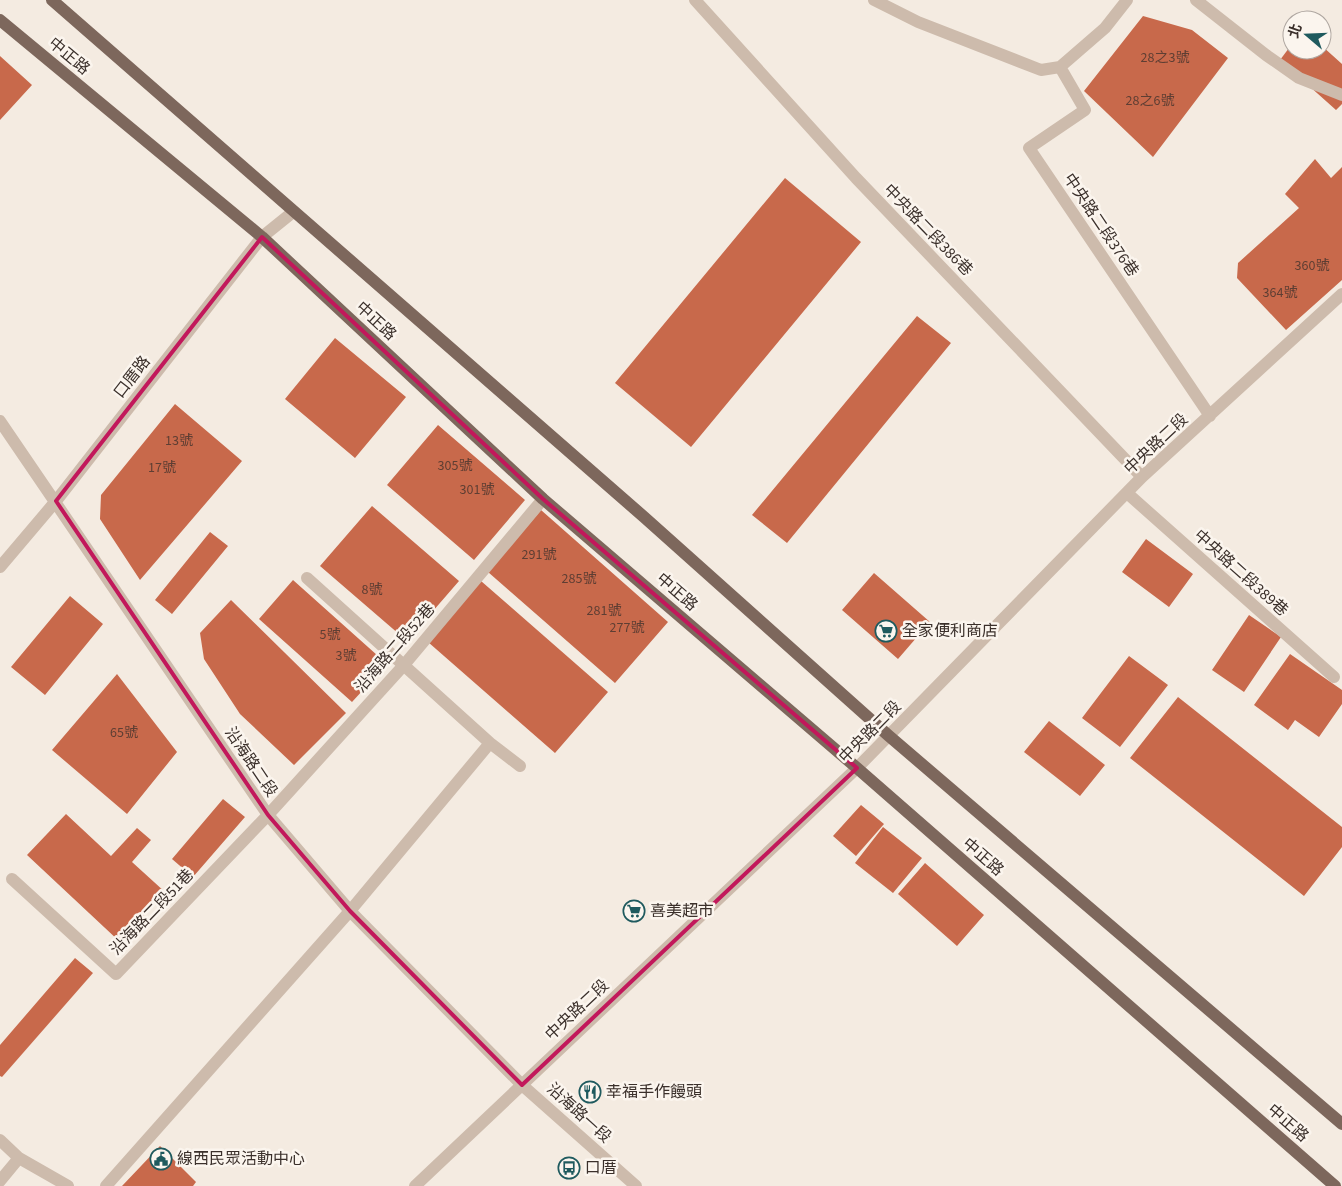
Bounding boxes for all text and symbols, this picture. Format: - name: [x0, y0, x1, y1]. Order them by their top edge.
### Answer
- north arrow: [1282, 10, 1332, 60]
- text: 北: [1284, 21, 1307, 41]
- street label: 中正路: [44, 32, 94, 80]
- house number: 28之3號: [1141, 48, 1189, 68]
- house number: 28之6號: [1126, 91, 1174, 111]
- street label: 中央路二段376巷: [1058, 169, 1144, 281]
- street label: 中央路二段386巷: [878, 179, 978, 281]
- house number: 360號: [1295, 256, 1329, 276]
- house number: 364號: [1263, 283, 1297, 303]
- street label: 中正路: [351, 297, 401, 345]
- street label: 口厝路: [109, 351, 155, 403]
- street label: 中央路二段: [1119, 409, 1193, 479]
- house number: 13號: [165, 431, 193, 451]
- house number: 305號: [438, 456, 472, 476]
- house number: 17號: [148, 458, 176, 478]
- house number: 301號: [460, 480, 494, 500]
- street label: 中央路二段389巷: [1189, 525, 1293, 621]
- house number: 291號: [522, 545, 556, 565]
- street label: 中正路: [652, 568, 702, 616]
- house number: 285號: [562, 569, 596, 589]
- house number: 8號: [362, 580, 382, 600]
- street label: 沿海路二段52巷: [350, 599, 440, 697]
- house number: 281號: [587, 601, 621, 621]
- house number: 277號: [610, 618, 644, 638]
- supermarket icon: 全家便利商店: [874, 619, 898, 643]
- place label: 全家便利商店: [902, 620, 998, 642]
- house number: 5號: [320, 625, 340, 645]
- house number: 3號: [336, 646, 356, 666]
- street label: 中央路二段: [834, 696, 906, 768]
- house number: 65號: [110, 723, 138, 743]
- street label: 沿海路二段: [220, 723, 282, 801]
- street label: 中正路: [958, 833, 1008, 881]
- street label: 沿海路二段51巷: [105, 864, 199, 960]
- supermarket icon: 喜美超市: [622, 899, 646, 923]
- place label: 喜美超市: [650, 900, 714, 922]
- street label: 中央路二段: [540, 975, 614, 1045]
- street label: 沿海路一段: [542, 1078, 616, 1148]
- restaurant icon: 幸福手作饅頭: [578, 1080, 602, 1104]
- place label: 幸福手作饅頭: [606, 1081, 702, 1103]
- street label: 中正路: [1263, 1099, 1313, 1147]
- public building icon: 線西民眾活動中心: [149, 1147, 173, 1171]
- place label: 線西民眾活動中心: [177, 1148, 305, 1170]
- bus stop icon: 口厝: [557, 1156, 581, 1180]
- place label: 口厝: [585, 1157, 617, 1179]

